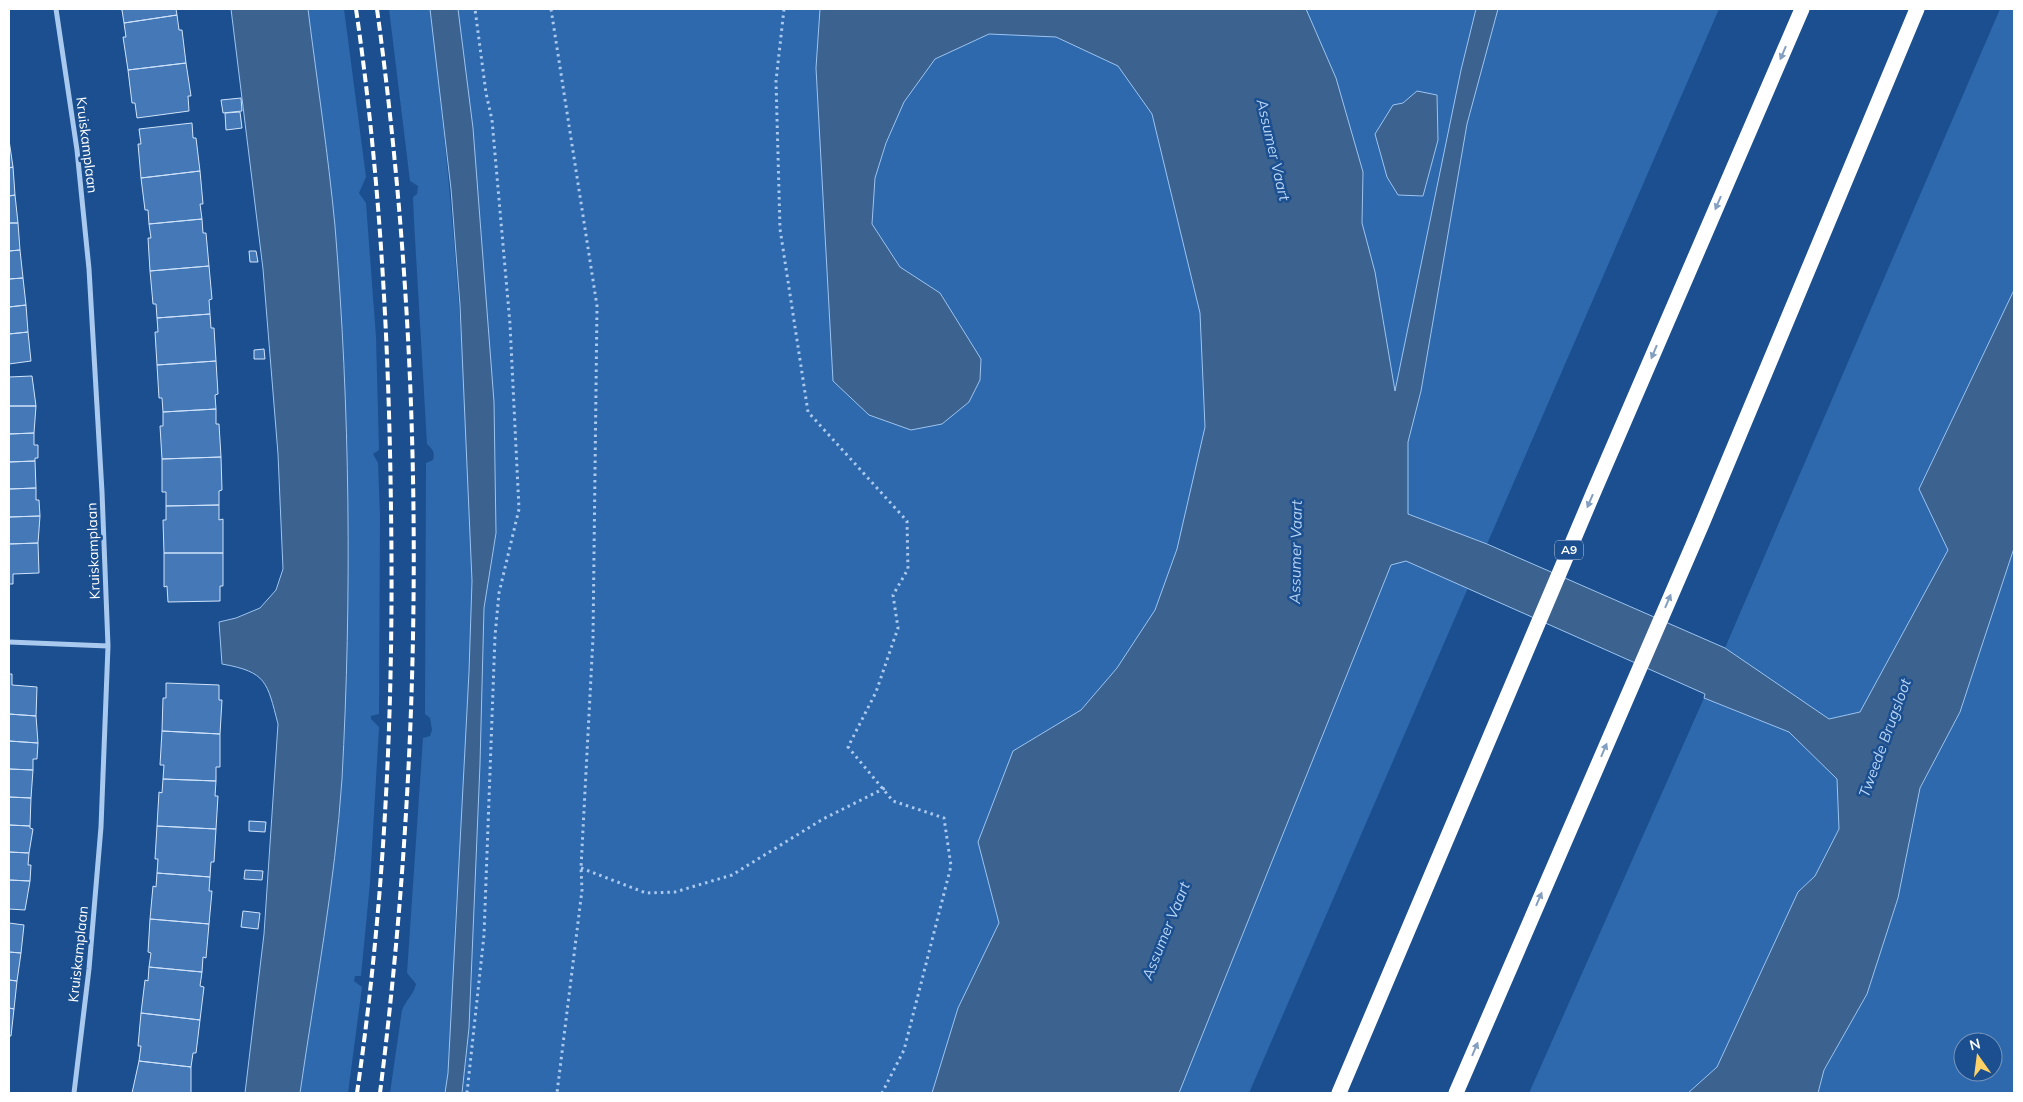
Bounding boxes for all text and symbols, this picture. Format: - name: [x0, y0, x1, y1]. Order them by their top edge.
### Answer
- one-way arrow: [1778, 46, 1786, 61]
- street label: Kruiskamplaan: [72, 96, 102, 194]
- water label: Assumer Vaart: [1252, 96, 1295, 203]
- one-way arrow: [1714, 196, 1722, 210]
- one-way arrow: [1650, 345, 1658, 360]
- one-way arrow: [1585, 494, 1593, 508]
- water label: Assumer Vaart: [1285, 499, 1306, 605]
- street label: Kruiskamplaan: [82, 502, 104, 600]
- road number: A9: [1555, 540, 1583, 560]
- one-way arrow: [1665, 594, 1673, 608]
- water label: Tweede Brugsloot: [1854, 675, 1915, 800]
- one-way arrow: [1600, 743, 1608, 757]
- water label: Assumer Vaart: [1137, 878, 1194, 983]
- one-way arrow: [1536, 892, 1544, 906]
- street label: Kruiskamplaan: [64, 905, 92, 1003]
- north arrow: [1953, 1032, 2003, 1082]
- text: N: [1968, 1034, 1982, 1054]
- one-way arrow: [1472, 1041, 1479, 1056]

